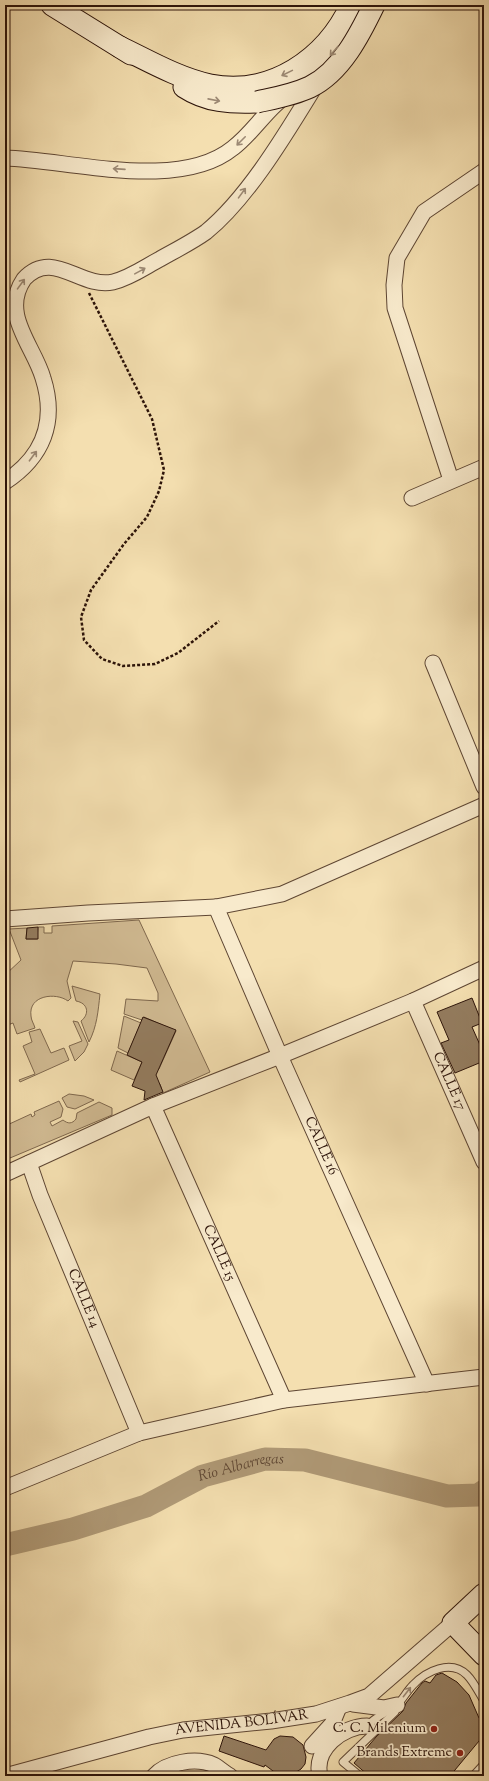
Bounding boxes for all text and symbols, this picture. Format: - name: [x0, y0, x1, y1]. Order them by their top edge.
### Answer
- one-way arrow: [330, 45, 339, 56]
- one-way arrow: [282, 70, 294, 77]
- one-way arrow: [208, 96, 221, 104]
- one-way arrow: [236, 136, 246, 146]
- one-way arrow: [113, 166, 126, 173]
- one-way arrow: [238, 188, 247, 199]
- one-way arrow: [133, 266, 145, 274]
- one-way arrow: [17, 278, 25, 289]
- one-way arrow: [29, 451, 38, 462]
- street label: CALLE 17: [427, 1049, 470, 1114]
- street label: CALLE 16: [299, 1114, 342, 1179]
- street label: CALLE 15: [197, 1222, 240, 1285]
- street label: CALLE 14: [62, 1266, 104, 1331]
- water label: Río Albarregas: [196, 1448, 284, 1487]
- one-way arrow: [403, 1687, 412, 1698]
- street label: AVENIDA BOLÍVAR: [173, 1705, 310, 1741]
- place label: C. C. Milenium: [333, 1719, 426, 1739]
- marker: C. C. Milenium: [429, 1724, 439, 1734]
- place label: Brands Extreme: [356, 1743, 452, 1763]
- marker: Brands Extreme: [455, 1748, 465, 1758]

